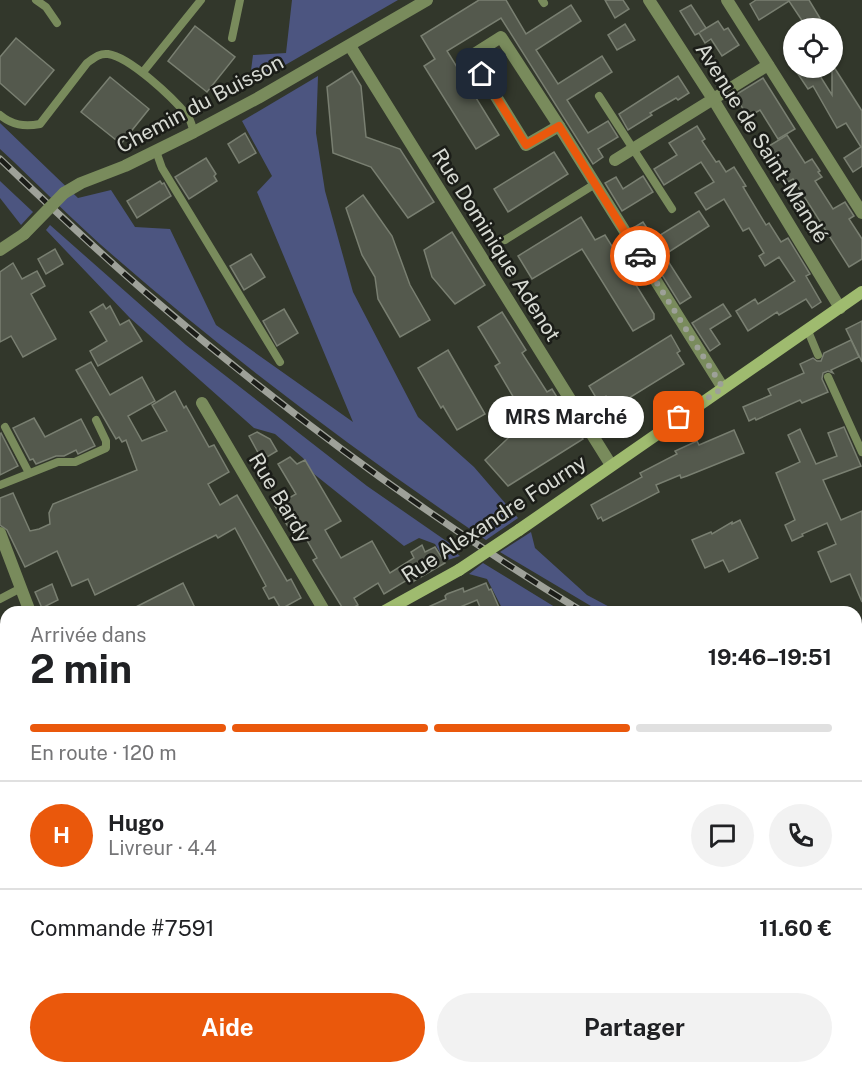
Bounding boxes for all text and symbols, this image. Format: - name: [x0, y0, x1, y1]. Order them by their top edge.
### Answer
- map controls: [783, 18, 843, 78]
- button: locate: [783, 18, 843, 78]
- street label: Avenue de Saint-Mandé: [691, 38, 834, 247]
- pin: [456, 48, 507, 99]
- street label: Chemin du Buisson: [112, 49, 288, 158]
- icon: home: [465, 57, 498, 90]
- street label: Rue Dominique Adenot: [427, 144, 566, 346]
- courier: [610, 226, 670, 286]
- icon: car: [624, 240, 657, 273]
- pin: [653, 391, 704, 442]
- callout: MRS Marché: [487, 396, 643, 438]
- icon: bag: [662, 400, 695, 433]
- text: MRS Marché: [505, 405, 627, 429]
- street label: Rue Bardy: [244, 448, 317, 547]
- street label: Rue Alexandre Fourny: [397, 449, 591, 588]
- text: Arrivée dans: [30, 623, 146, 647]
- text: 19:46–19:51: [708, 644, 832, 670]
- text: 2 min: [30, 646, 132, 692]
- text: En route · 120 m: [30, 741, 176, 765]
- button: chat: [691, 804, 754, 867]
- button: phone: [769, 804, 832, 867]
- text: Hugo: [108, 810, 164, 836]
- text: H: [53, 822, 70, 848]
- text: Livreur · 4.4: [108, 836, 217, 860]
- text: Commande #7591: [30, 915, 214, 941]
- text: 11.60 €: [759, 915, 832, 941]
- button: Aide: [30, 993, 425, 1062]
- button: Partager: [437, 993, 832, 1062]

